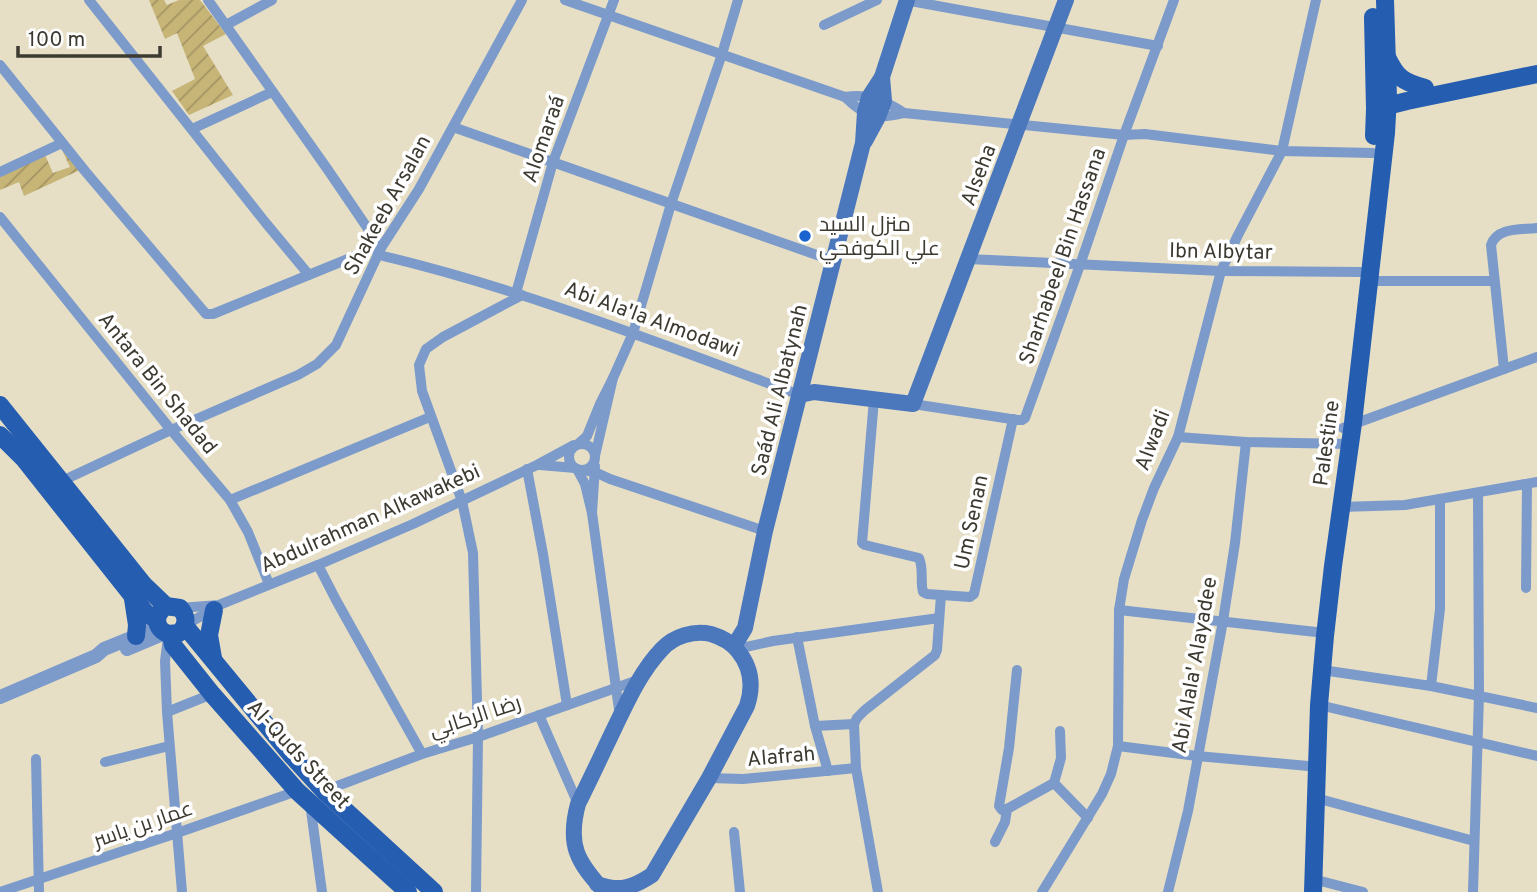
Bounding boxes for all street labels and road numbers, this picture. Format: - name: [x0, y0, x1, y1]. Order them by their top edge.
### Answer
- street label: Alomaraá: [517, 92, 572, 187]
- street label: Shakeeb Arsalan: [339, 131, 438, 281]
- street label: Alseha: [955, 141, 1003, 210]
- street label: Sharhabeel Bin Hassana: [1014, 145, 1113, 368]
- street label: Ibn Albytar: [1169, 238, 1273, 267]
- street label: Abi Ala'la Almodawi: [560, 276, 743, 365]
- street label: Saád Ali Albatynah: [746, 302, 815, 479]
- street label: Antara Bin Shadad: [91, 307, 222, 461]
- street label: Palestine: [1308, 399, 1347, 488]
- street label: Alwadi: [1129, 406, 1177, 475]
- street label: Abdulrahman Alkawakebi: [257, 459, 485, 580]
- street label: Um Senan: [949, 473, 996, 572]
- street label: Abi Alala' Alayadee: [1167, 575, 1224, 756]
- street label: رضا الركابي: [426, 690, 525, 746]
- street label: Al-Quds Street: [240, 695, 355, 815]
- street label: Alafrah: [746, 741, 816, 774]
- street label: عمار بن ياسر: [89, 796, 197, 855]

